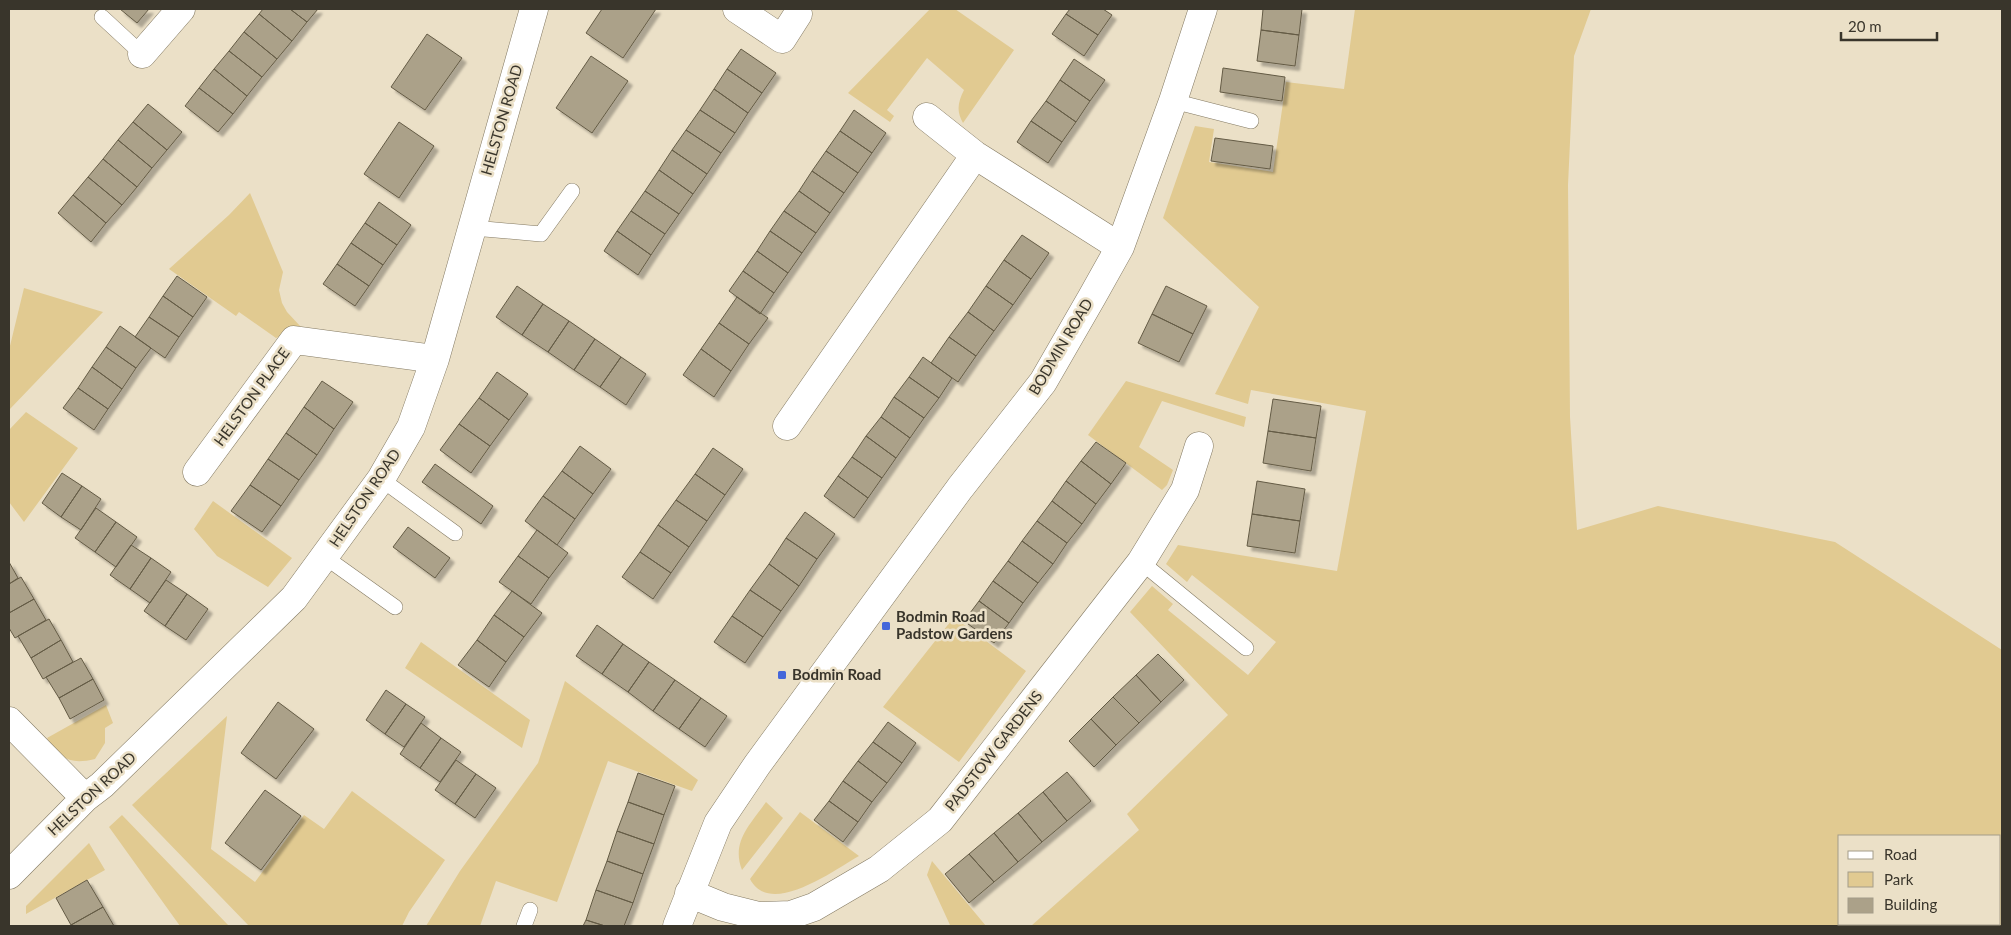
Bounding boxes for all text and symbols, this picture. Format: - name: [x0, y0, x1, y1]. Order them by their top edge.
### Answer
- scale bar: [1841, 10, 1937, 42]
- text: 20 m: [1848, 17, 1882, 35]
- street label: HELSTON ROAD: [477, 62, 525, 177]
- street label: BODMIN ROAD: [1024, 295, 1096, 398]
- street label: HELSTON PLACE: [210, 344, 293, 449]
- street label: HELSTON ROAD: [325, 445, 404, 550]
- place label: Bodmin Road Padstow Gardens: [896, 607, 1013, 642]
- marker: Bodmin Road Padstow Gardens: [880, 620, 892, 632]
- place label: Bodmin Road: [792, 665, 881, 683]
- marker: Bodmin Road: [776, 669, 788, 681]
- street label: PADSTOW GARDENS: [941, 687, 1046, 814]
- street label: HELSTON ROAD: [43, 748, 139, 839]
- legend: [1838, 835, 2001, 925]
- text: Road: [1884, 845, 1917, 863]
- text: Park: [1884, 870, 1914, 888]
- text: Building: [1884, 895, 1937, 913]

